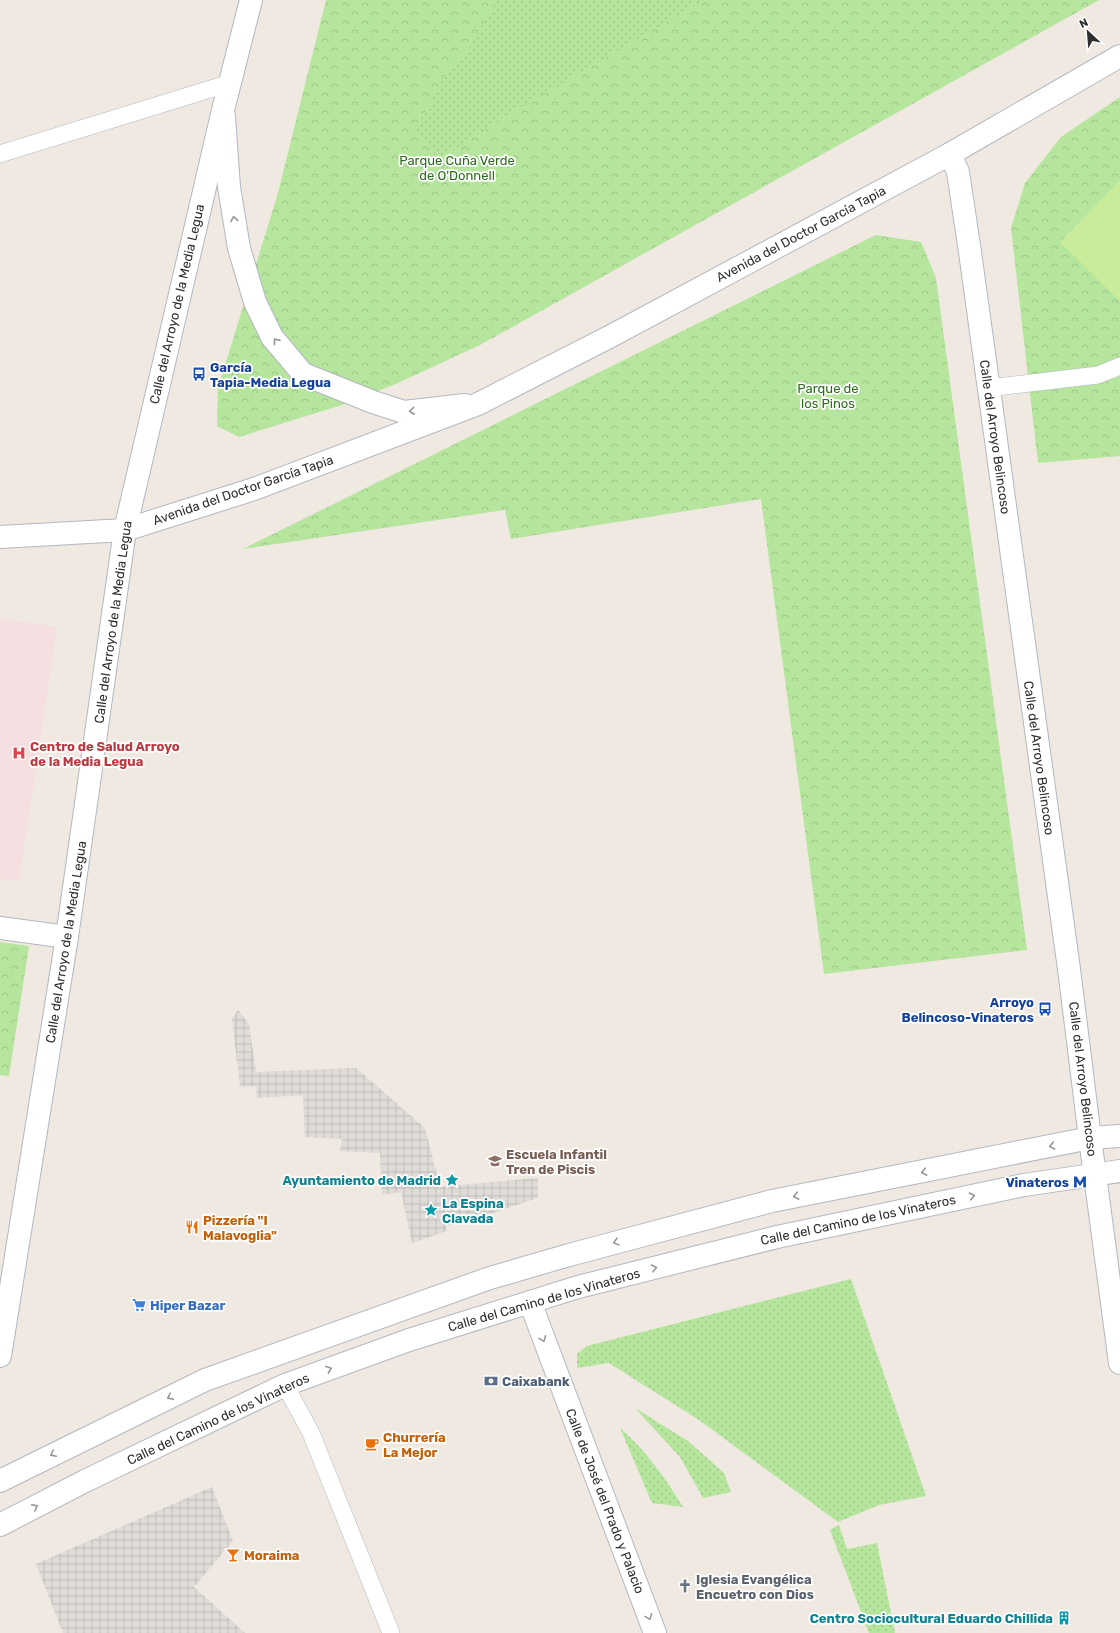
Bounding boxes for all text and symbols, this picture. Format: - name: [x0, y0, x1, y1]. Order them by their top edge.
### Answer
- north arrow: [1068, 12, 1108, 52]
- text: N: [1077, 16, 1090, 31]
- park label: Parque Cuña Verde de O'Donnell: [399, 153, 515, 183]
- street label: Avenida del Doctor García Tapia: [714, 183, 888, 285]
- street label: Calle del Arroyo de la Media Legua: [147, 203, 208, 406]
- one-way arrow: [230, 216, 239, 222]
- one-way arrow: [274, 339, 281, 346]
- street label: Calle del Arroyo Belincoso: [977, 359, 1013, 515]
- place label: García Tapia-Media Legua: [210, 360, 331, 390]
- bus stop icon: García Tapia-Media Legua: [191, 366, 207, 382]
- park label: Parque de los Pinos: [797, 381, 859, 411]
- one-way arrow: [409, 406, 415, 415]
- street label: Avenida del Doctor García Tapia: [151, 452, 335, 528]
- street label: Calle del Arroyo de la Media Legua: [91, 520, 136, 725]
- street label: Calle del Arroyo Belincoso: [1021, 680, 1057, 836]
- place label: Centro de Salud Arroyo de la Media Legua: [30, 739, 180, 769]
- hospital icon: Centro de Salud Arroyo de la Media Legua: [11, 745, 27, 761]
- street label: Calle del Arroyo de la Media Legua: [43, 840, 90, 1044]
- place label: Arroyo Belincoso-Vinateros: [902, 995, 1034, 1025]
- bus stop icon: Arroyo Belincoso-Vinateros: [1037, 1001, 1053, 1017]
- street label: Calle del Arroyo Belincoso: [1066, 1001, 1100, 1157]
- one-way arrow: [1048, 1142, 1055, 1150]
- place label: Escuela Infantil Tren de Piscis: [506, 1147, 607, 1177]
- school or university icon: Escuela Infantil Tren de Piscis: [487, 1153, 503, 1169]
- one-way arrow: [921, 1167, 927, 1175]
- place icon: Ayuntamiento de Madrid: [444, 1172, 460, 1188]
- place label: Ayuntamiento de Madrid: [283, 1173, 441, 1188]
- metro station icon: Vinateros: [1072, 1174, 1088, 1190]
- place label: Vinateros: [1006, 1175, 1069, 1190]
- one-way arrow: [793, 1191, 800, 1200]
- street label: Calle del Camino de los Vinateros: [759, 1192, 957, 1248]
- one-way arrow: [969, 1193, 975, 1201]
- place label: La Espina Clavada: [442, 1196, 504, 1226]
- place icon: La Espina Clavada: [423, 1202, 439, 1218]
- place label: Pizzería "I Malavoglia": [203, 1213, 277, 1243]
- restaurant icon: Pizzería "I Malavoglia": [184, 1219, 200, 1235]
- one-way arrow: [613, 1238, 620, 1246]
- one-way arrow: [650, 1264, 657, 1273]
- street label: Calle del Camino de los Vinateros: [446, 1265, 642, 1335]
- supermarket icon: Hiper Bazar: [131, 1297, 147, 1313]
- place label: Hiper Bazar: [150, 1298, 225, 1313]
- one-way arrow: [539, 1335, 547, 1342]
- one-way arrow: [326, 1365, 333, 1373]
- street label: Calle del Camino de los Vinateros: [125, 1370, 312, 1468]
- bank icon: Caixabank: [483, 1373, 499, 1389]
- place label: Caixabank: [502, 1374, 570, 1389]
- one-way arrow: [166, 1392, 174, 1400]
- street label: Calle de José del Prado y Palacio: [563, 1406, 647, 1596]
- place label: Churrería La Mejor: [383, 1430, 446, 1460]
- cafe icon: Churrería La Mejor: [364, 1436, 380, 1452]
- one-way arrow: [50, 1449, 57, 1457]
- one-way arrow: [30, 1504, 38, 1512]
- bar icon: Moraima: [225, 1547, 241, 1563]
- place label: Moraima: [244, 1548, 299, 1563]
- place label: Iglesia Evangélica Encuetro con Dios: [696, 1572, 814, 1602]
- church icon: Iglesia Evangélica Encuetro con Dios: [677, 1578, 693, 1594]
- building icon: Centro Sociocultural Eduardo Chillida: [1056, 1610, 1072, 1626]
- place label: Centro Sociocultural Eduardo Chillida: [810, 1611, 1053, 1626]
- one-way arrow: [644, 1614, 652, 1621]

